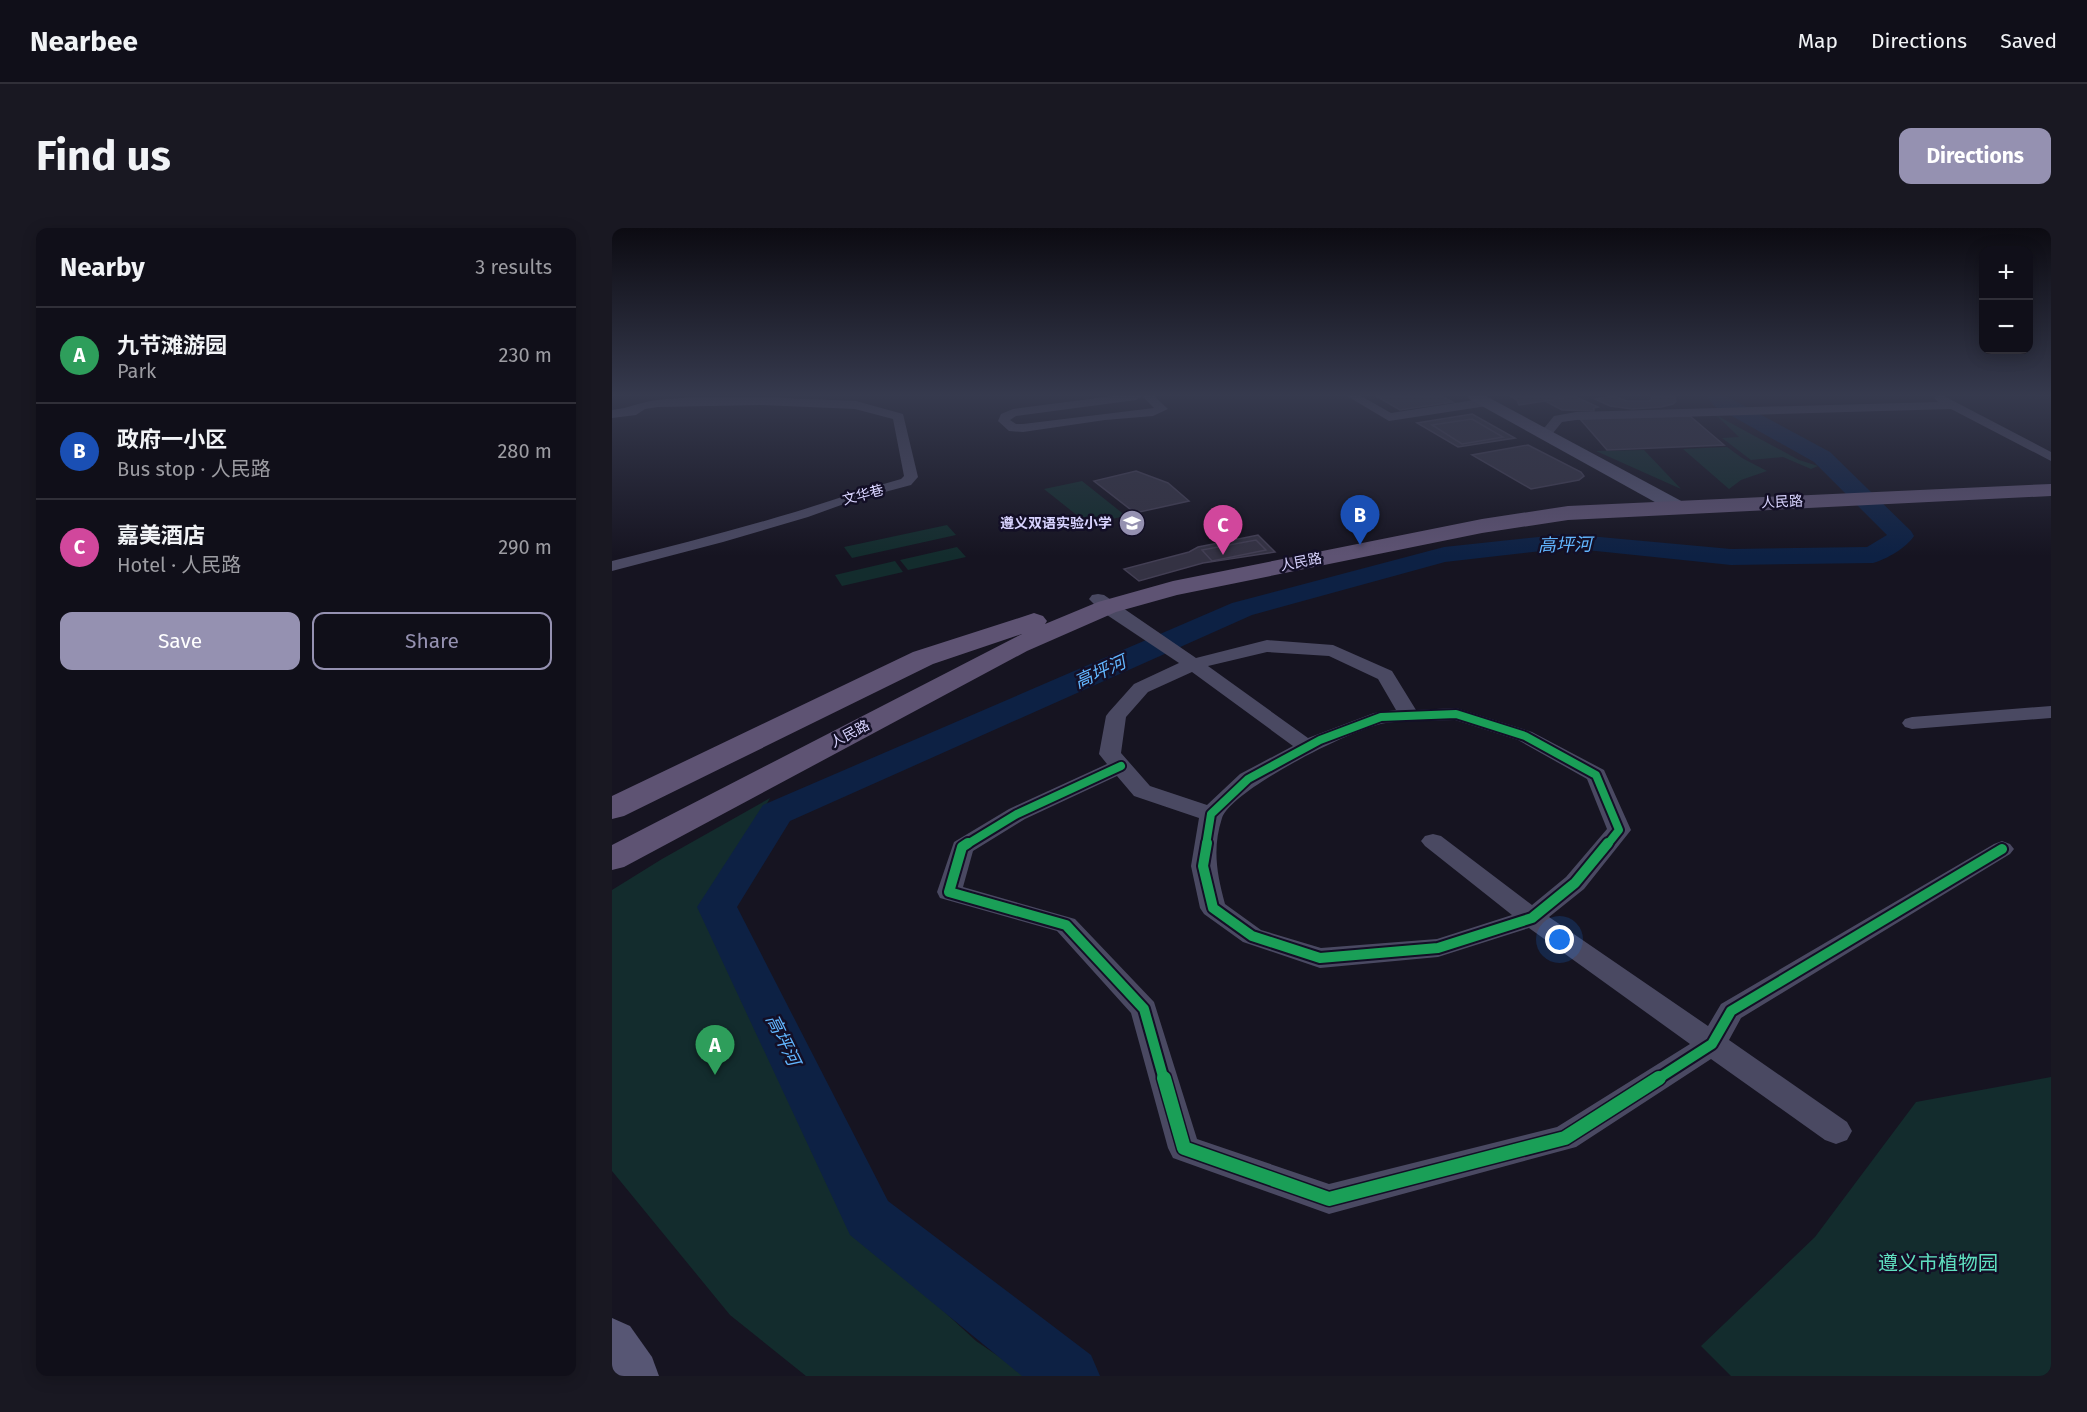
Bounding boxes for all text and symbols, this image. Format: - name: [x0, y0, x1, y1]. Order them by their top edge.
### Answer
- text: Nearbee: [30, 25, 138, 58]
- text: Map: [1798, 28, 1838, 54]
- text: Directions: [1871, 28, 1967, 54]
- text: Saved: [2000, 28, 2057, 54]
- button: Directions: [1899, 128, 2051, 184]
- text: Find us: [36, 131, 171, 181]
- map controls: [1979, 246, 2033, 354]
- button: +: [1979, 246, 2033, 300]
- text: Nearby: [60, 252, 145, 283]
- text: 3 results: [475, 255, 552, 279]
- button: −: [1979, 300, 2033, 354]
- text: 九节滩游园: [117, 332, 227, 359]
- text: A: [74, 343, 85, 367]
- text: 230 m: [499, 343, 552, 367]
- text: Park: [117, 359, 156, 383]
- text: 政府一小区: [117, 426, 227, 453]
- text: B: [73, 439, 86, 463]
- text: 280 m: [497, 439, 552, 463]
- text: Bus stop · 人民路: [117, 457, 271, 481]
- street label: 文华巷: [841, 481, 885, 509]
- street label: 人民路: [1761, 492, 1803, 512]
- pin: B: [1340, 496, 1380, 545]
- pin: C: [1204, 506, 1242, 555]
- school or university icon: 遵义双语实验小学: [1117, 508, 1147, 538]
- place label: 遵义双语实验小学: [1000, 515, 1112, 532]
- text: 嘉美酒店: [117, 522, 205, 549]
- water label: 高坪河: [1538, 533, 1595, 556]
- text: C: [74, 535, 85, 559]
- text: 290 m: [498, 535, 552, 559]
- street label: 人民路: [1279, 550, 1323, 574]
- text: Hotel · 人民路: [117, 553, 241, 577]
- button: Save: [60, 612, 300, 670]
- button: Share: [312, 612, 552, 670]
- water label: 高坪河: [1071, 650, 1132, 693]
- street label: 人民路: [827, 717, 873, 751]
- your location: [1545, 925, 1574, 954]
- water label: 高坪河: [761, 1011, 806, 1072]
- pin: A: [696, 1026, 734, 1075]
- park label: 遵义市植物园: [1878, 1251, 1998, 1275]

